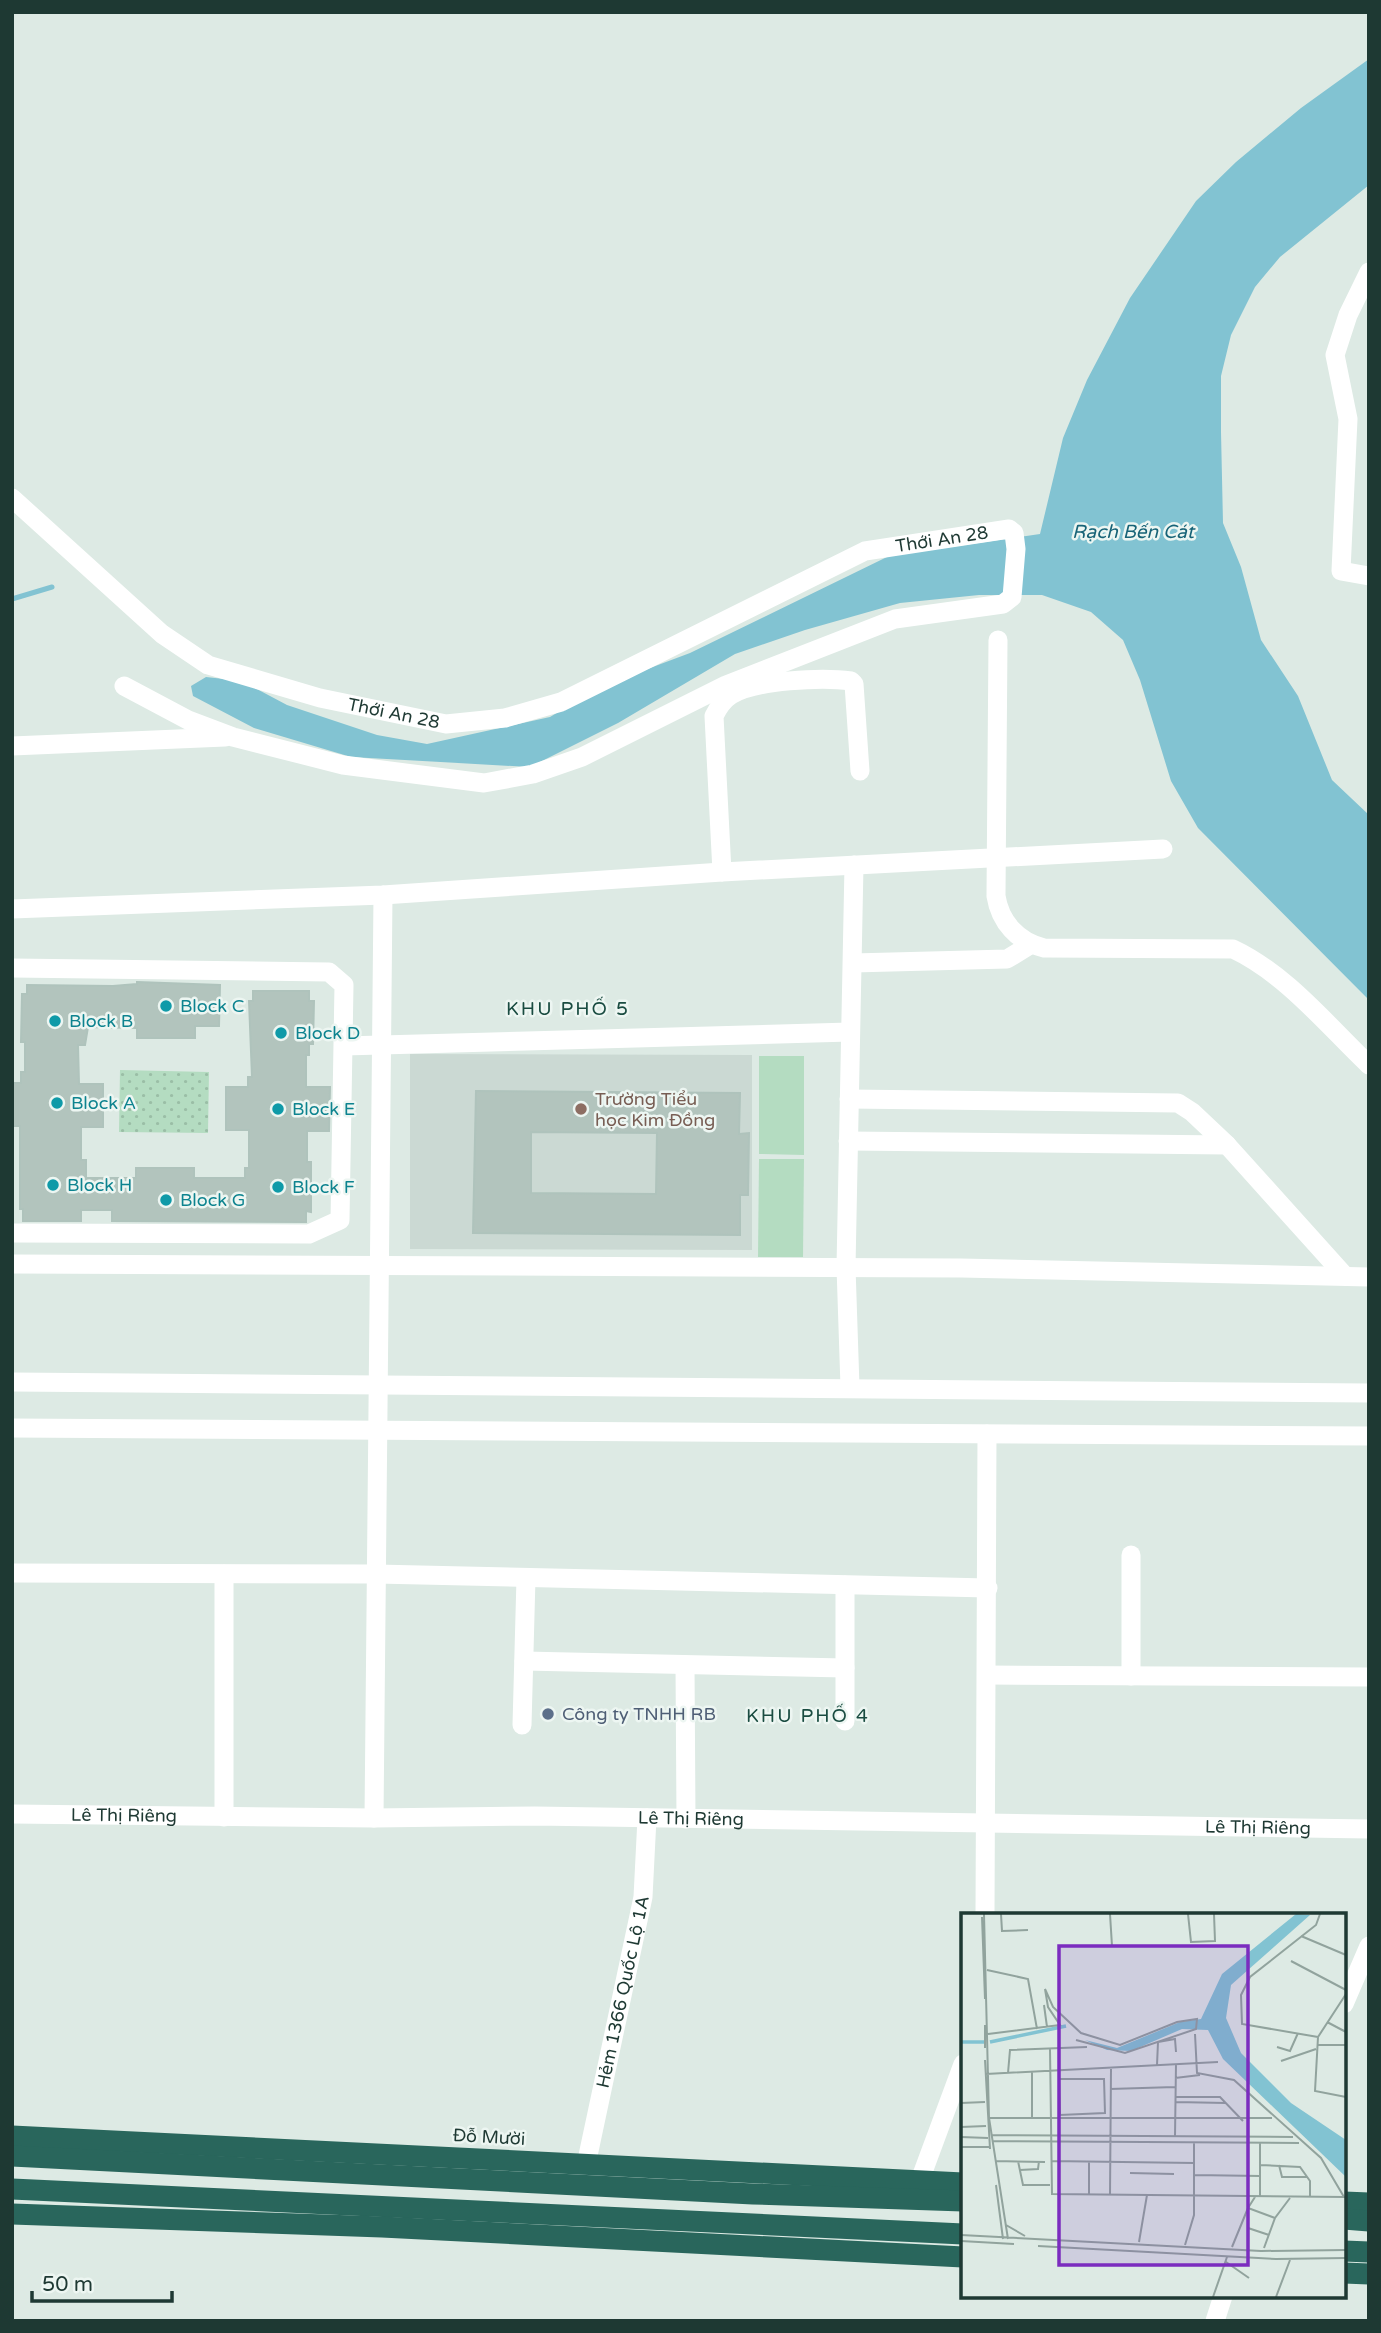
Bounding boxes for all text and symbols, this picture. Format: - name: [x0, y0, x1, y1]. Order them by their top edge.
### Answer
- street label: Thới An 28: [894, 521, 990, 557]
- water label: Rạch Bến Cát: [1072, 521, 1197, 543]
- street label: Thới An 28: [346, 693, 442, 733]
- place label: Block C: [180, 995, 244, 1017]
- district label: KHU PHỐ 5: [506, 996, 630, 1020]
- marker: Block C: [158, 998, 174, 1014]
- place label: Block B: [69, 1010, 133, 1032]
- marker: Block B: [47, 1013, 63, 1029]
- place label: Block D: [295, 1022, 360, 1044]
- marker: Block D: [273, 1025, 289, 1041]
- place label: Trường Tiểu học Kim Đồng: [595, 1088, 715, 1131]
- place label: Block A: [71, 1092, 136, 1114]
- marker: Block A: [49, 1095, 65, 1111]
- place label: Block E: [292, 1098, 355, 1120]
- marker: Block E: [270, 1101, 286, 1117]
- marker: Trường Tiểu học Kim Đồng: [573, 1101, 589, 1117]
- place label: Block H: [67, 1174, 132, 1196]
- place label: Block F: [292, 1176, 355, 1198]
- marker: Block H: [45, 1177, 61, 1193]
- marker: Block F: [270, 1179, 286, 1195]
- place label: Block G: [180, 1189, 245, 1211]
- marker: Block G: [158, 1192, 174, 1208]
- place label: Công ty TNHH RB: [562, 1703, 716, 1725]
- district label: KHU PHỐ 4: [746, 1703, 870, 1727]
- marker: Công ty TNHH RB: [540, 1706, 556, 1722]
- street label: Lê Thị Riêng: [71, 1804, 177, 1827]
- street label: Lê Thị Riêng: [638, 1807, 744, 1830]
- street label: Lê Thị Riêng: [1205, 1815, 1311, 1839]
- street label: Hẻm 1366 Quốc Lộ 1A: [592, 1894, 654, 2090]
- inset map: [961, 1913, 1346, 2298]
- street label: Đỗ Mười: [452, 2124, 526, 2150]
- scale bar: [32, 2260, 172, 2304]
- text: 50 m: [42, 2272, 93, 2297]

